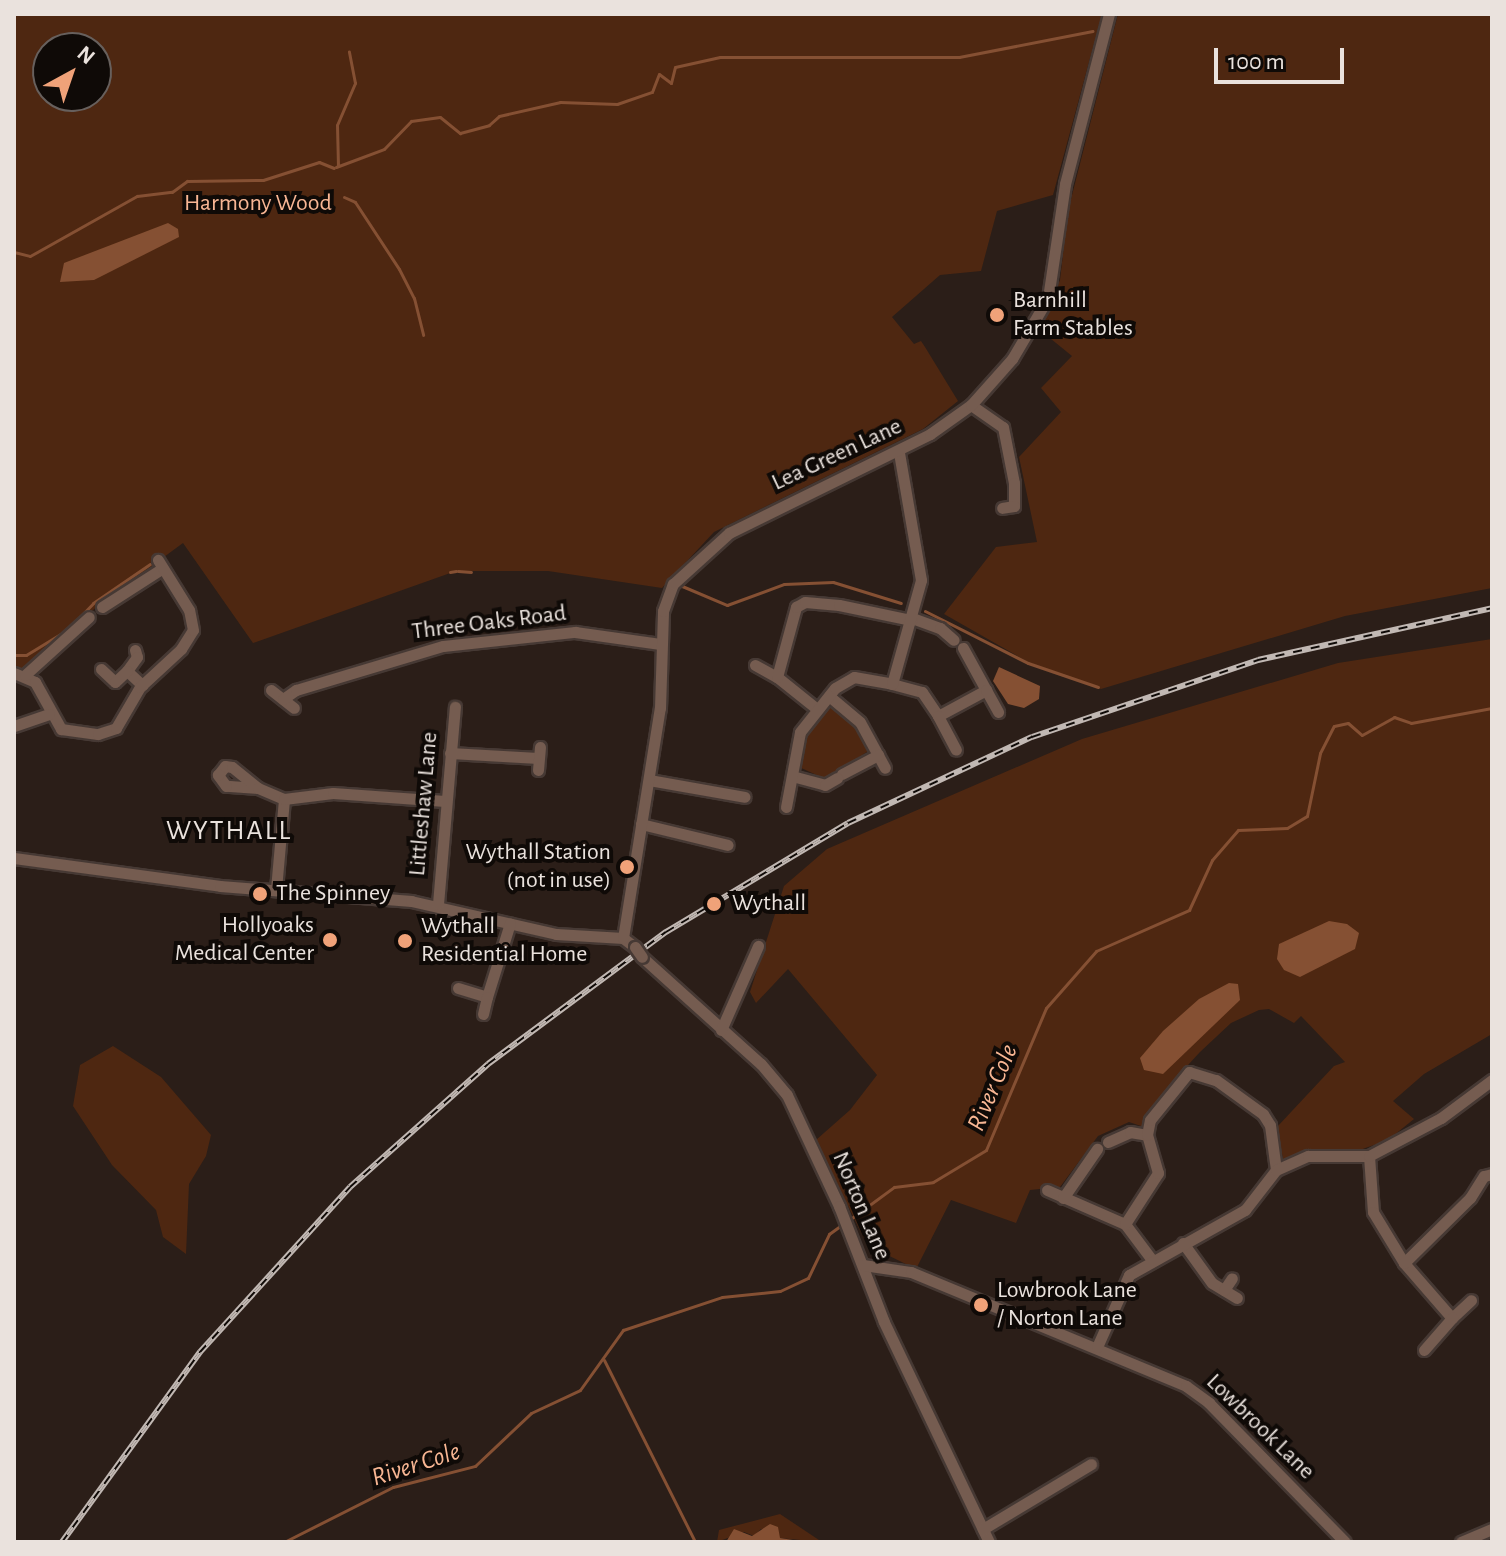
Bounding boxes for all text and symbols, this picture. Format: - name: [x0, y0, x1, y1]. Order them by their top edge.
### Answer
- north arrow: [32, 32, 112, 112]
- scale bar: [1218, 32, 1348, 82]
- text: N: [73, 42, 99, 68]
- text: 100 m: [1228, 50, 1285, 74]
- park label: Harmony Wood: [184, 190, 332, 218]
- place label: Barnhill Farm Stables: [1013, 287, 1133, 343]
- marker: Barnhill Farm Stables: [988, 306, 1006, 324]
- street label: Lea Green Lane: [767, 412, 907, 498]
- street label: Three Oaks Road: [410, 599, 568, 647]
- street label: Littleshaw Lane: [403, 731, 445, 877]
- district label: WYTHALL: [166, 814, 292, 848]
- place label: Wythall Station (not in use): [465, 839, 611, 895]
- marker: Wythall Station (not in use): [618, 858, 636, 876]
- place label: The Spinney: [276, 880, 390, 908]
- marker: The Spinney: [251, 885, 269, 903]
- place label: Wythall: [732, 890, 806, 918]
- marker: Wythall: [703, 893, 725, 915]
- place label: Hollyoaks Medical Center: [175, 912, 314, 968]
- place label: Wythall Residential Home: [421, 913, 587, 969]
- marker: Hollyoaks Medical Center: [321, 931, 339, 949]
- marker: Wythall Residential Home: [396, 932, 414, 950]
- water label: River Cole: [961, 1040, 1025, 1136]
- street label: Norton Lane: [825, 1148, 897, 1264]
- place label: Lowbrook Lane / Norton Lane: [997, 1277, 1137, 1333]
- marker: Lowbrook Lane / Norton Lane: [972, 1296, 990, 1314]
- street label: Lowbrook Lane: [1200, 1368, 1320, 1486]
- water label: River Cole: [368, 1436, 464, 1494]

